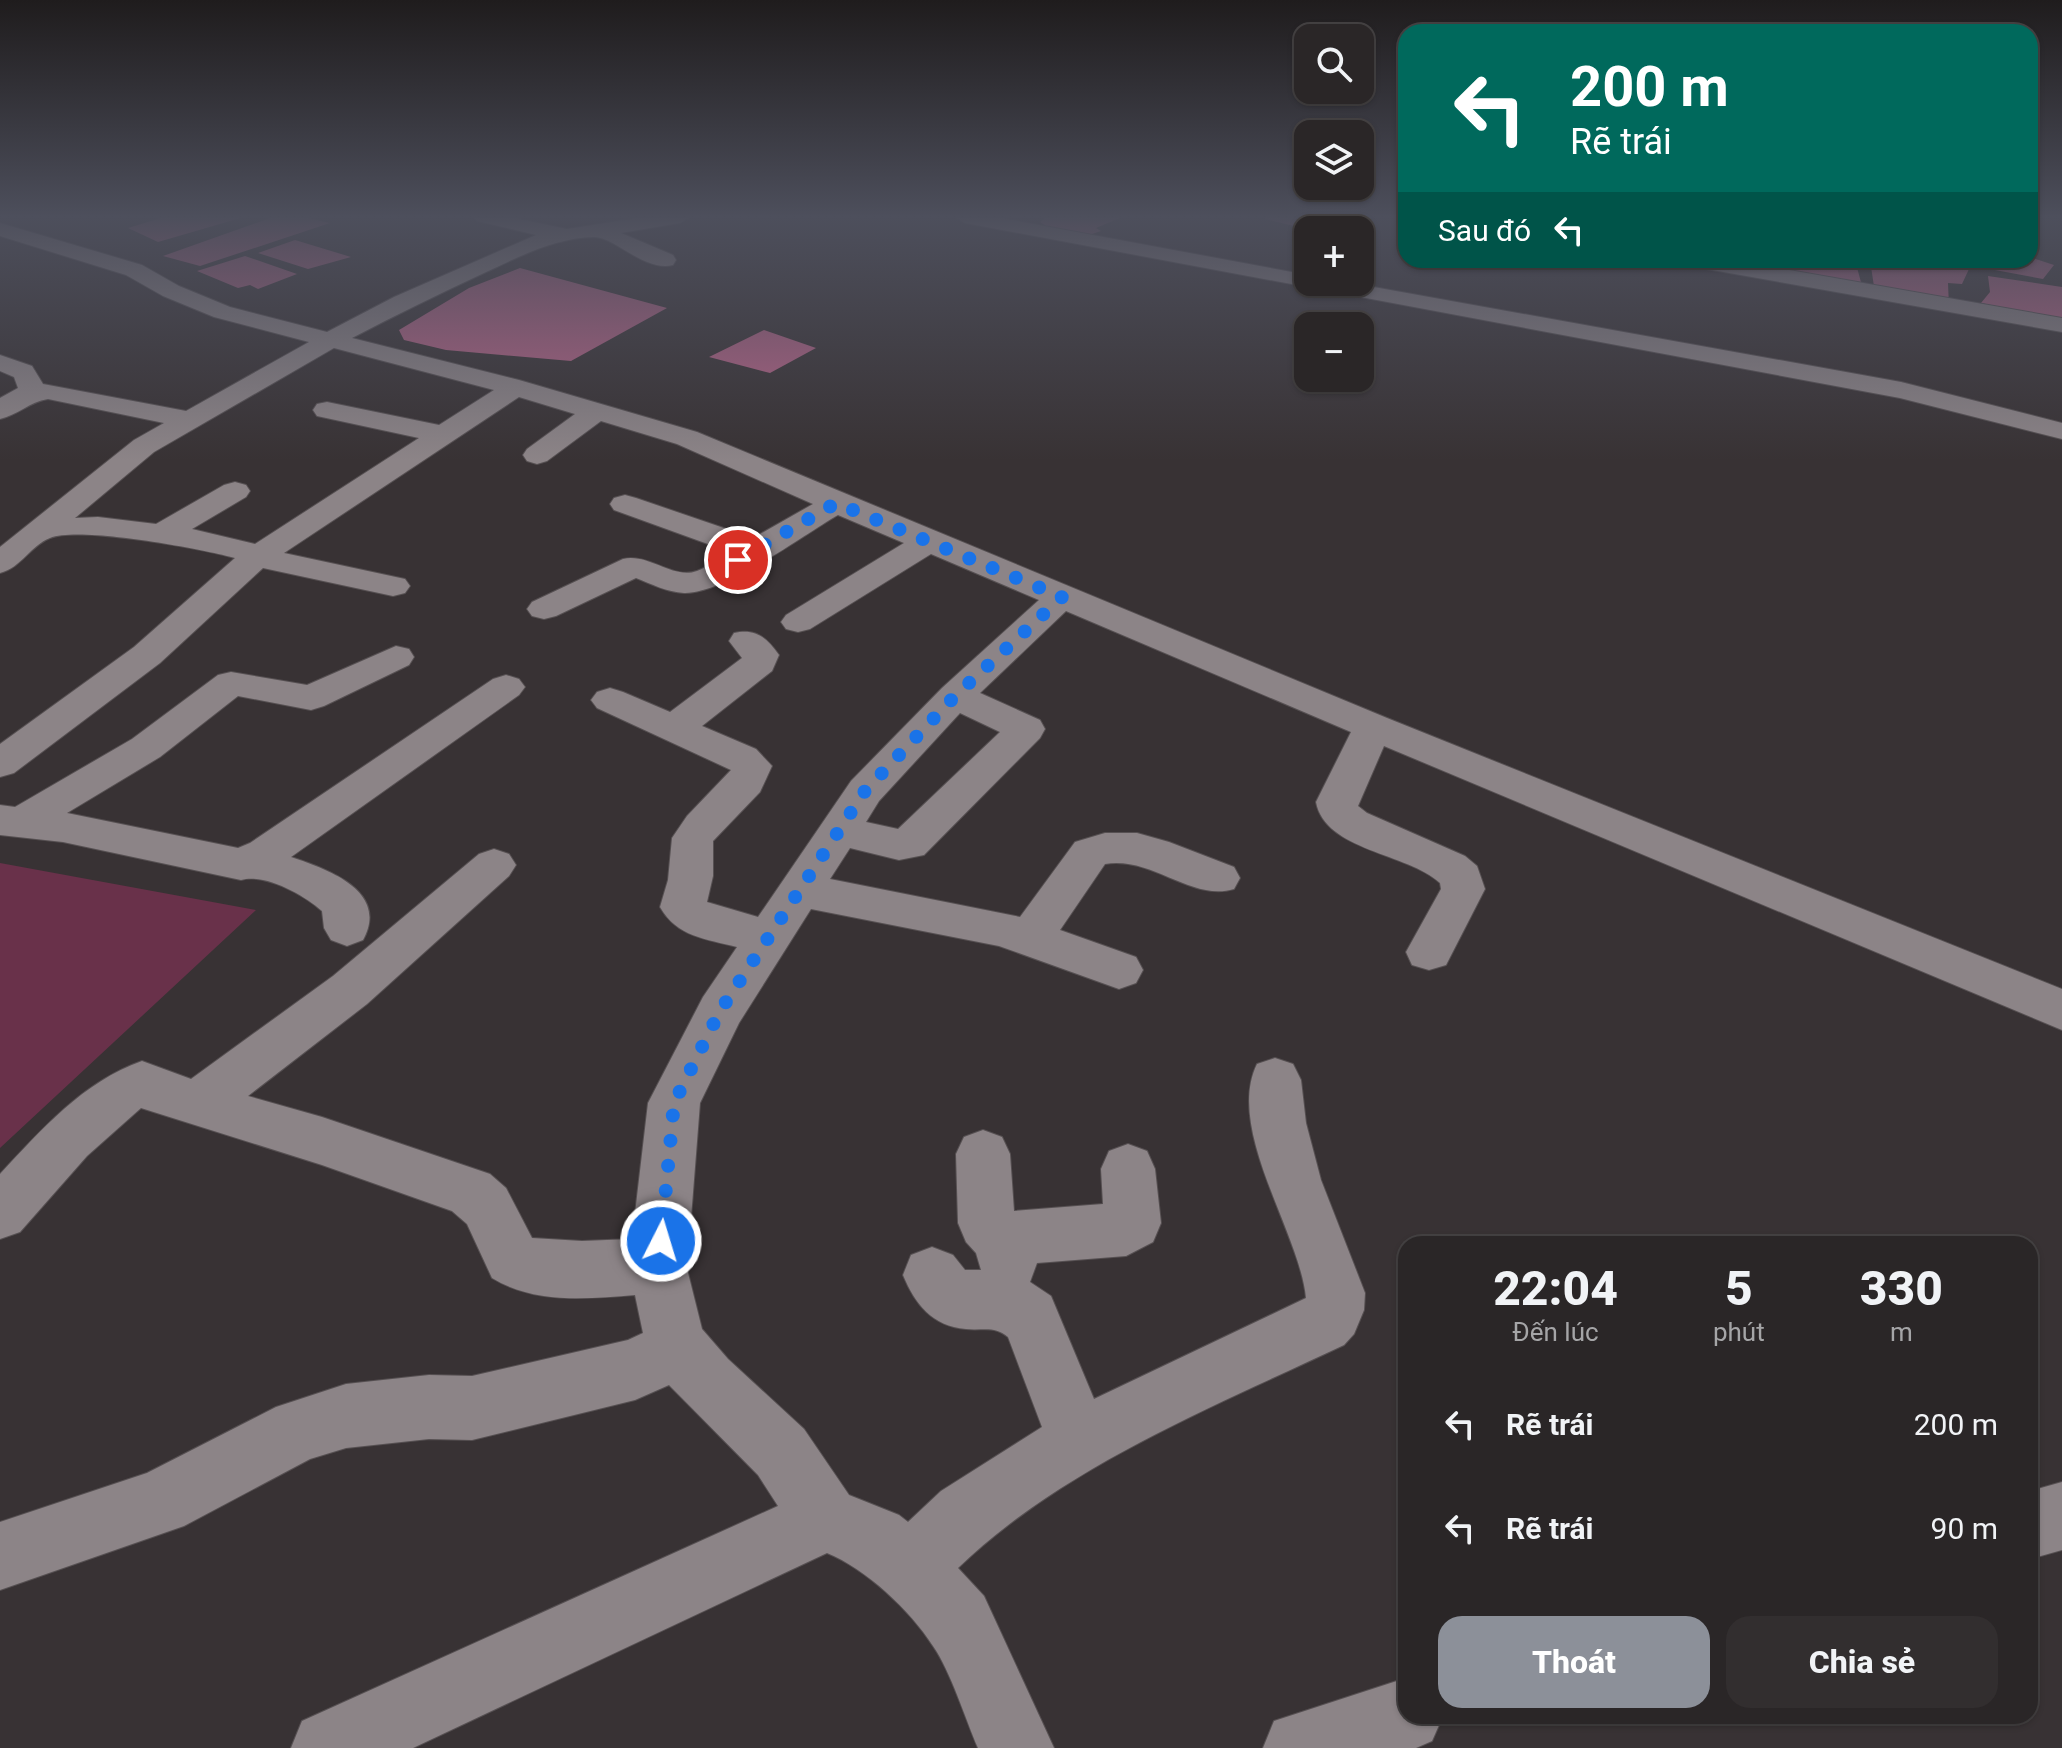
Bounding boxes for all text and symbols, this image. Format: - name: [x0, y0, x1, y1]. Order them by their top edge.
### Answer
- map controls: [1294, 24, 1374, 392]
- button: search: [1294, 24, 1374, 104]
- text: 200 m: [1570, 54, 1729, 120]
- icon: left: [1438, 56, 1542, 160]
- button: layers: [1294, 120, 1374, 200]
- text: Rẽ trái: [1570, 121, 1672, 163]
- icon: left: [1547, 208, 1591, 252]
- text: Sau đó: [1438, 213, 1531, 248]
- button: +: [1294, 216, 1374, 296]
- button: −: [1294, 312, 1374, 392]
- pin: [704, 526, 772, 594]
- icon: arrive: [716, 538, 760, 582]
- position arrow: [619, 1199, 703, 1283]
- text: 22:04: [1493, 1260, 1618, 1317]
- text: 5: [1725, 1260, 1753, 1317]
- text: 330: [1860, 1260, 1943, 1317]
- text: Đến lúc: [1512, 1317, 1599, 1347]
- text: phút: [1713, 1317, 1765, 1347]
- text: m: [1890, 1317, 1913, 1347]
- icon: left: [1438, 1402, 1482, 1446]
- text: Rẽ trái: [1506, 1407, 1594, 1442]
- text: 200 m: [1914, 1407, 1998, 1442]
- icon: left: [1438, 1506, 1482, 1550]
- text: Rẽ trái: [1506, 1511, 1594, 1546]
- text: 90 m: [1931, 1511, 1998, 1546]
- button: Thoát: [1438, 1616, 1710, 1708]
- button: Chia sẻ: [1726, 1616, 1998, 1708]

